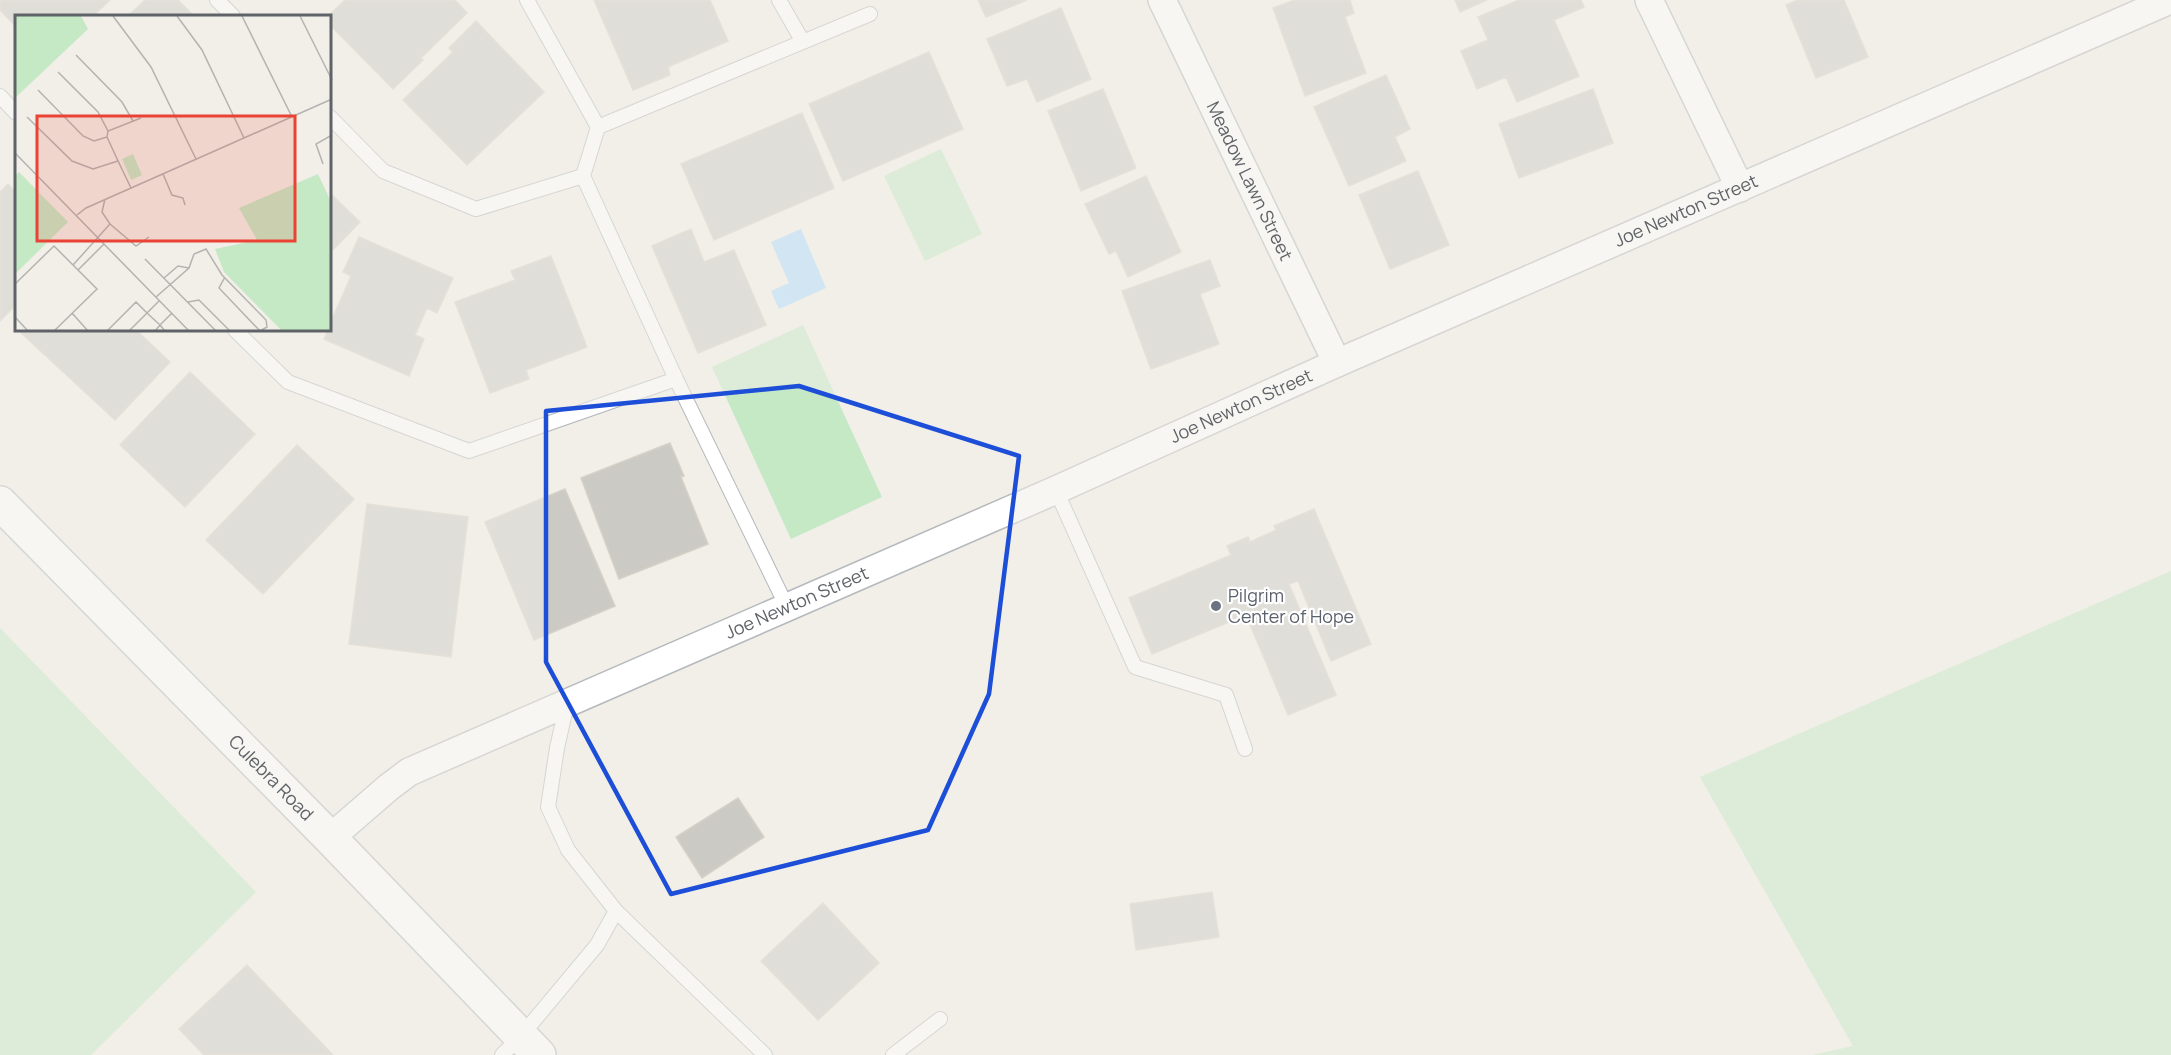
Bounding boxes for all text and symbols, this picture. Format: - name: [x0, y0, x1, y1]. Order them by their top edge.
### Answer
- inset map: [15, 15, 332, 332]
- street label: Meadow Lawn Street: [1202, 97, 1299, 264]
- street label: Joe Newton Street: [1610, 168, 1761, 252]
- street label: Joe Newton Street: [1166, 363, 1316, 448]
- street label: Joe Newton Street: [721, 560, 872, 644]
- place label: Pilgrim Center of Hope: [1228, 583, 1354, 628]
- marker: Pilgrim Center of Hope: [1209, 599, 1223, 613]
- street label: Culebra Road: [224, 729, 319, 825]

